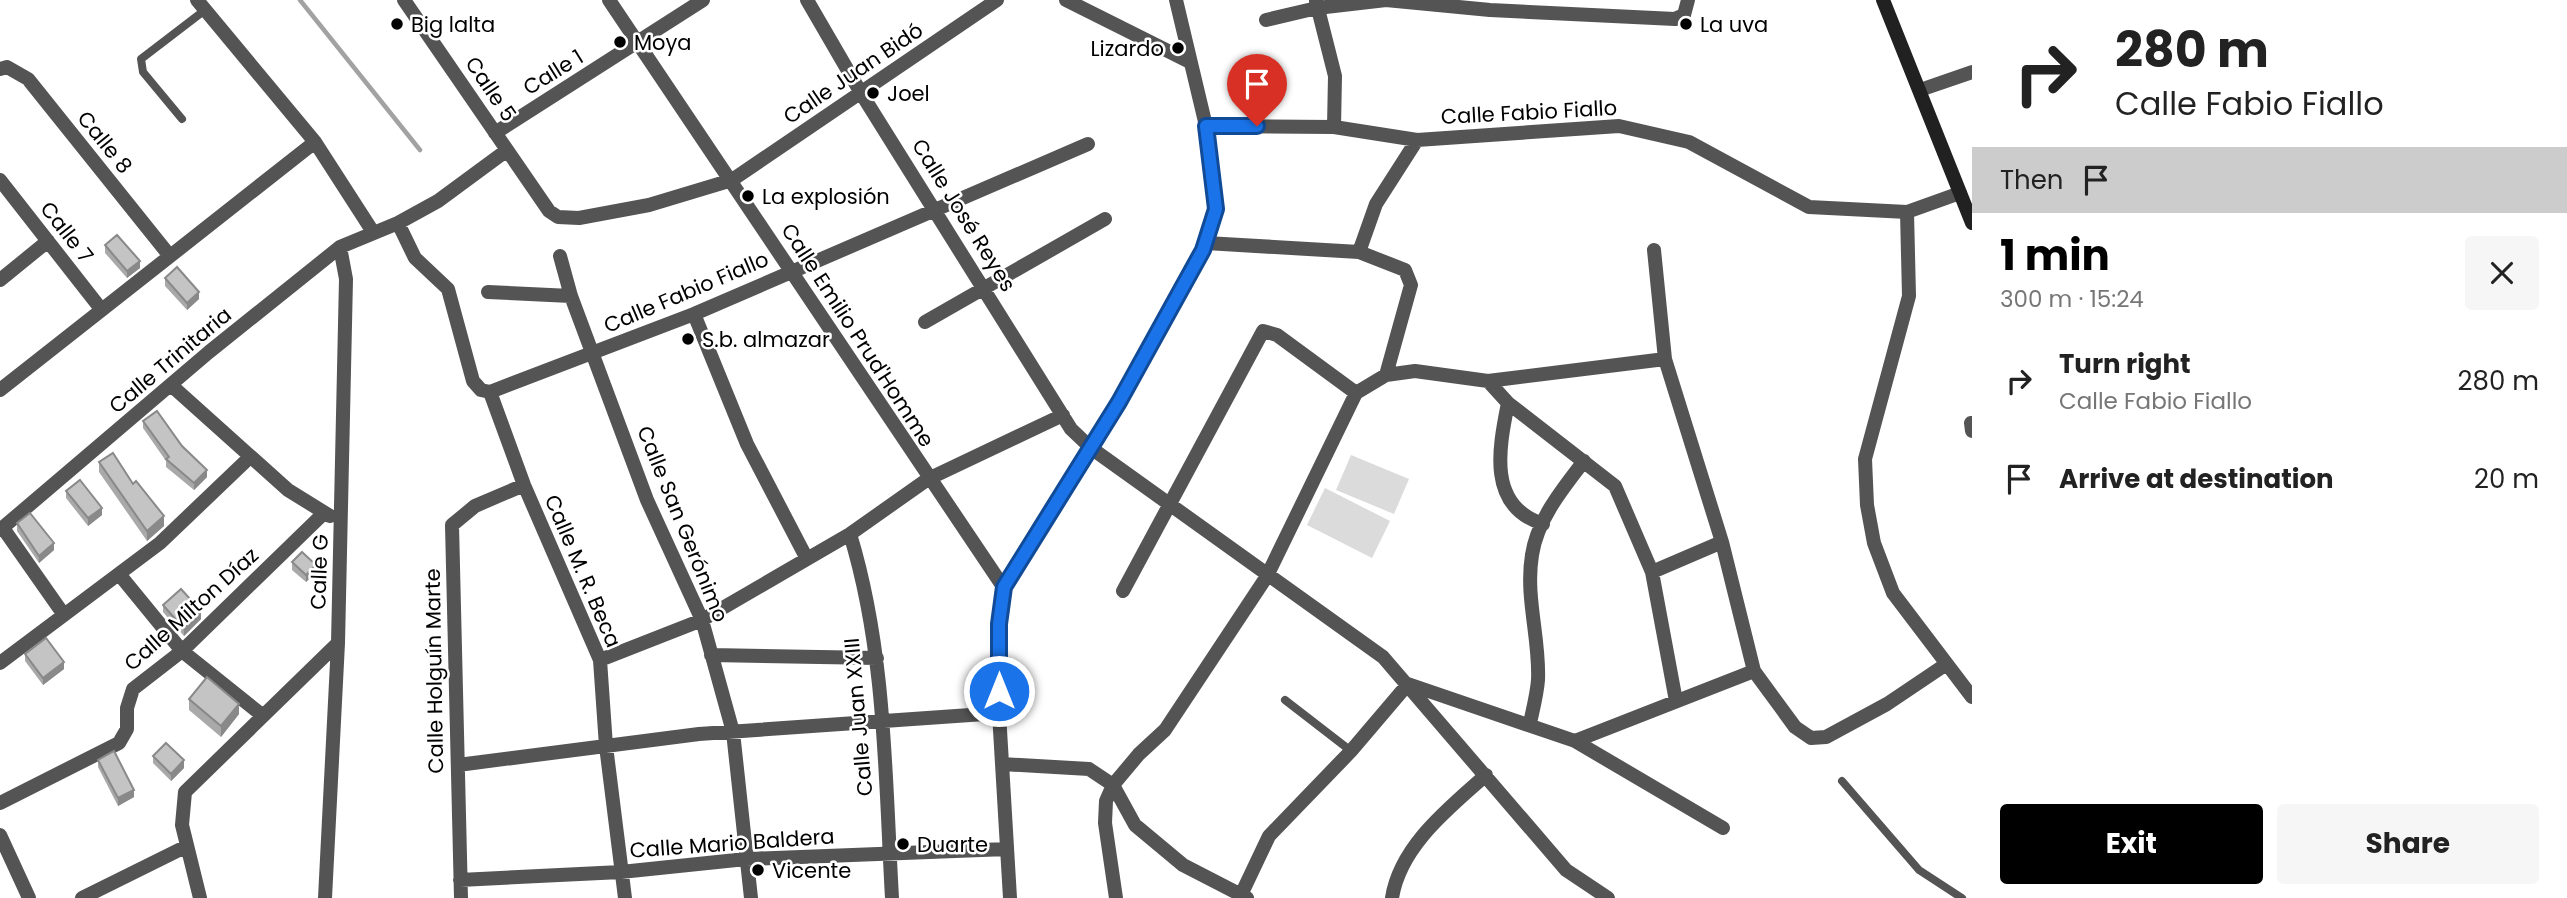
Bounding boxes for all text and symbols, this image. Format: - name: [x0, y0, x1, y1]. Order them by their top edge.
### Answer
- place label: Big lalta: [411, 10, 495, 39]
- place label: La uva: [1700, 10, 1768, 39]
- street label: Calle Juan Bidó: [777, 15, 929, 131]
- marker: Big lalta: [389, 16, 405, 32]
- marker: La uva: [1678, 16, 1694, 32]
- text: 280 m: [2115, 16, 2269, 84]
- place label: Moya: [634, 28, 692, 57]
- icon: right: [2000, 28, 2091, 119]
- marker: Moya: [612, 34, 628, 50]
- place label: Lizardo: [1091, 34, 1164, 63]
- marker: Lizardo: [1170, 40, 1186, 56]
- street label: Calle 1: [517, 42, 589, 102]
- street label: Calle 5: [459, 51, 523, 127]
- pin: [1227, 54, 1287, 126]
- icon: arrive: [1238, 65, 1276, 103]
- place label: Joel: [887, 79, 930, 108]
- text: Calle Fabio Fiallo: [2115, 81, 2384, 126]
- marker: Joel: [865, 85, 881, 101]
- street label: Calle Fabio Fiallo: [1440, 93, 1618, 131]
- street label: Calle 8: [71, 105, 139, 179]
- street label: Calle José Reyes: [905, 133, 1023, 297]
- icon: arrive: [2077, 161, 2115, 199]
- text: Then: [2000, 162, 2063, 198]
- place label: La explosión: [762, 182, 890, 211]
- marker: La explosión: [740, 188, 756, 204]
- street label: Calle 7: [34, 195, 100, 269]
- street label: Calle Emilio Prud'Homme: [775, 217, 941, 453]
- text: 1 min: [2000, 226, 2110, 285]
- button: close: [2465, 236, 2539, 310]
- street label: Calle Fabio Fiallo: [599, 244, 773, 340]
- text: 300 m · 15:24: [2000, 283, 2144, 315]
- street label: Calle Trinitaria: [103, 300, 237, 420]
- place label: S.b. almazar: [702, 325, 830, 354]
- marker: S.b. almazar: [680, 331, 696, 347]
- text: Turn right: [2059, 346, 2191, 382]
- icon: right: [2000, 362, 2038, 400]
- text: 280 m: [2458, 363, 2539, 399]
- text: Calle Fabio Fiallo: [2059, 385, 2252, 417]
- street label: Calle San Gerónimo: [630, 422, 736, 626]
- icon: arrive: [2000, 460, 2038, 498]
- text: Arrive at destination: [2059, 461, 2334, 497]
- text: 20 m: [2474, 461, 2539, 497]
- street label: Calle M. R. Beca: [538, 490, 628, 652]
- street label: Calle G: [303, 534, 335, 610]
- street label: Calle Milton Díaz: [118, 541, 264, 677]
- street label: Calle Holguín Marte: [418, 568, 450, 774]
- street label: Calle Juan XXIII: [837, 637, 879, 797]
- position arrow: [962, 654, 1036, 728]
- button: Exit: [2000, 804, 2263, 884]
- button: Share: [2277, 804, 2539, 884]
- street label: Calle Mario Baldera: [629, 821, 835, 865]
- place label: Duarte: [917, 830, 988, 859]
- marker: Duarte: [895, 836, 911, 852]
- place label: Vicente: [772, 856, 851, 885]
- marker: Vicente: [750, 862, 766, 878]

